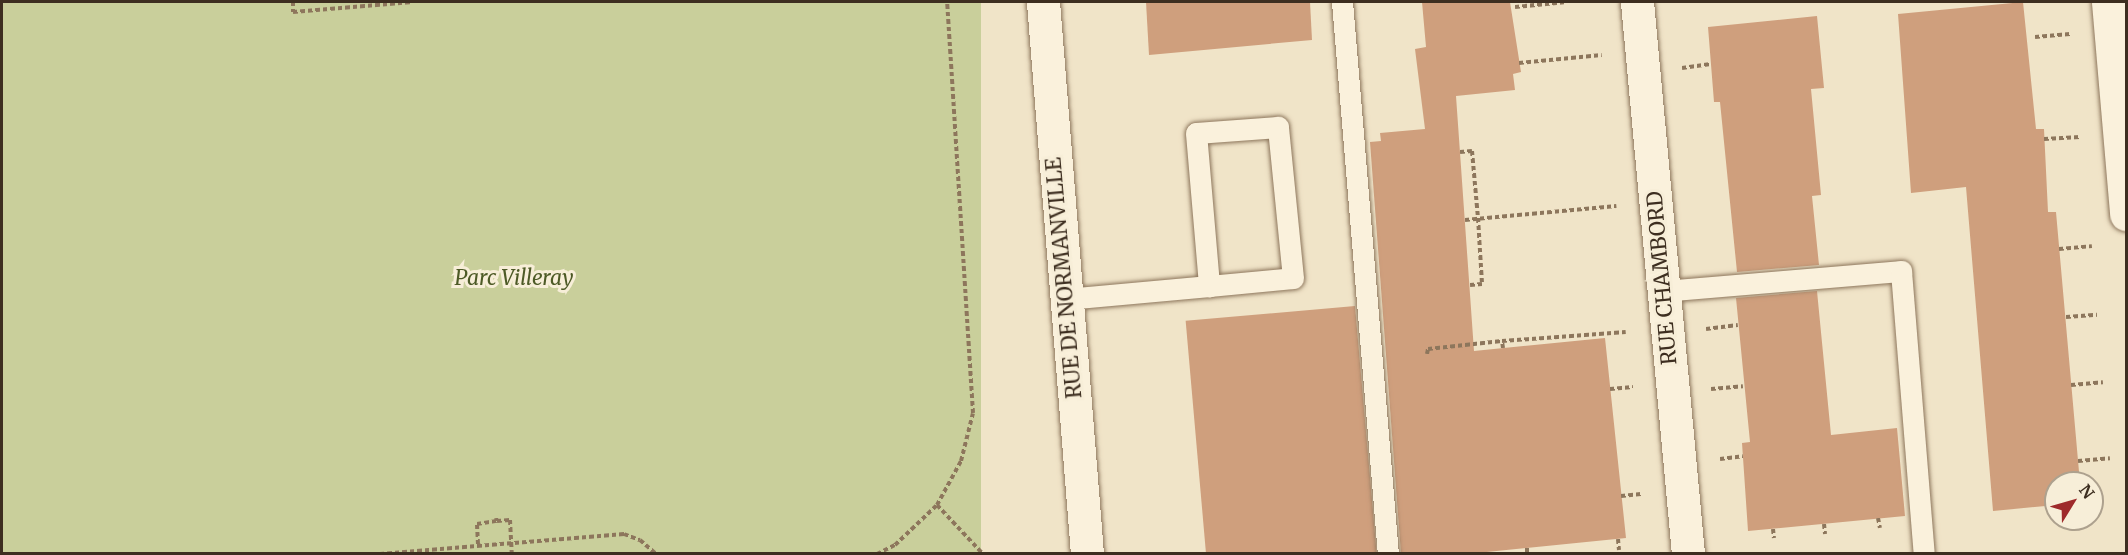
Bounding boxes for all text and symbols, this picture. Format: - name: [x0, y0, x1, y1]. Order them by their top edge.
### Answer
- street label: RUE DE NORMANVILLE: [1041, 156, 1087, 400]
- street label: RUE CHAMBORD: [1642, 190, 1682, 366]
- park label: Parc Villeray: [454, 265, 574, 291]
- north arrow: [2044, 471, 2104, 531]
- text: N: [2075, 480, 2099, 502]

